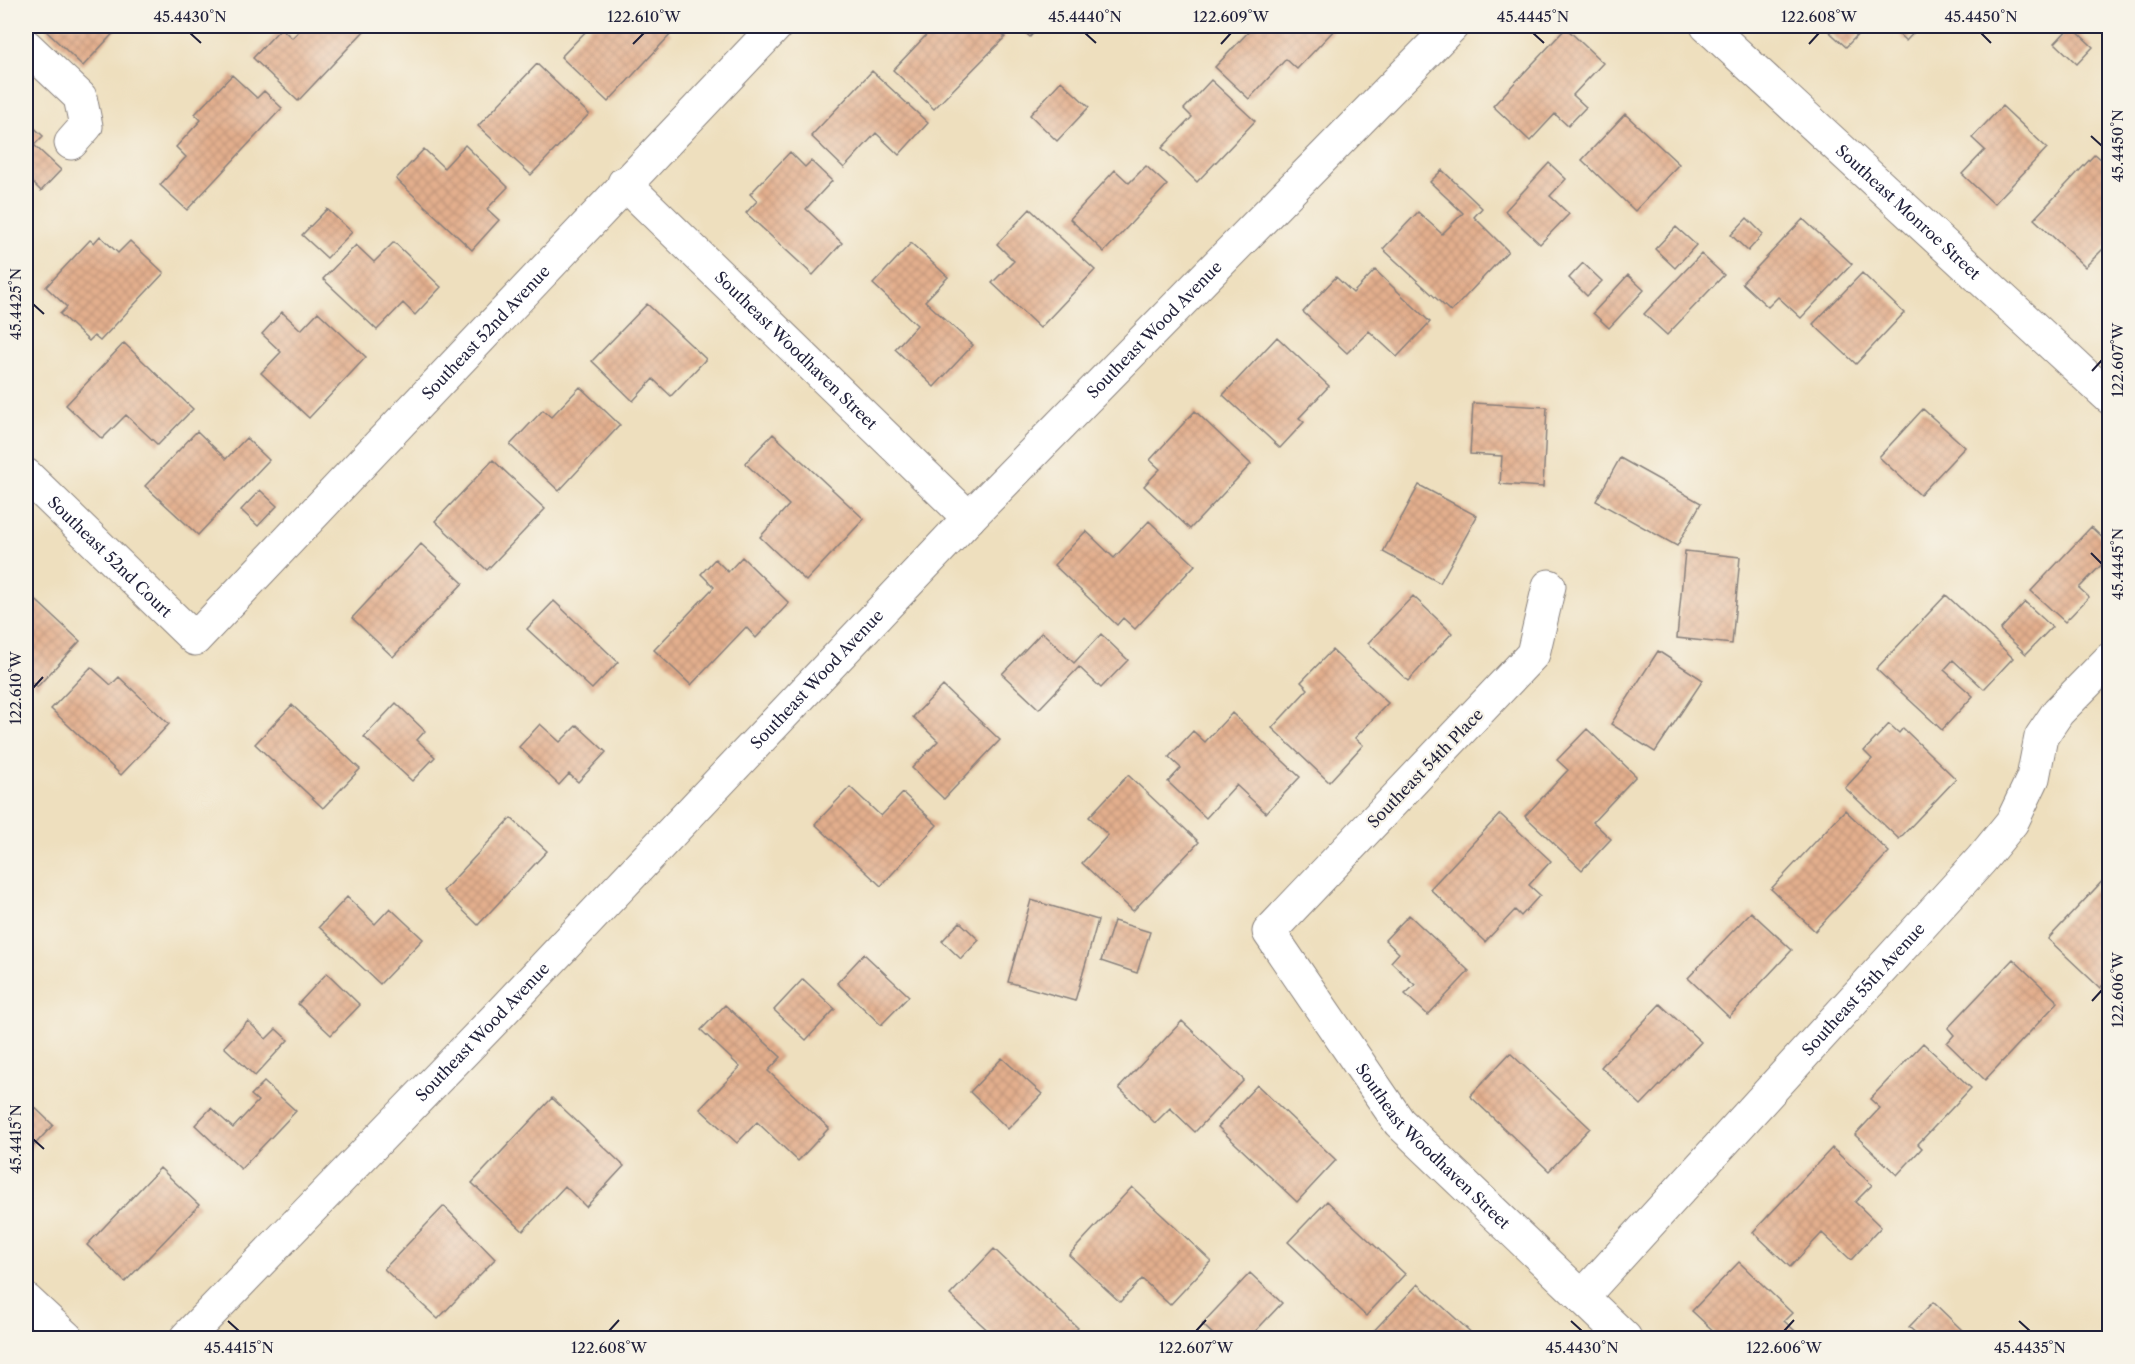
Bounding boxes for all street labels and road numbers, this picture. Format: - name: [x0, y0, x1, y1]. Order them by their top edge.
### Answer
- street label: Southeast Monroe Street: [1832, 140, 1985, 284]
- street label: Southeast Wood Avenue: [1082, 257, 1226, 402]
- street label: Southeast 52nd Avenue: [417, 261, 554, 404]
- street label: Southeast Woodhaven Street: [711, 267, 882, 434]
- street label: Southeast 52nd Court: [44, 492, 177, 622]
- street label: Southeast Wood Avenue: [746, 605, 887, 753]
- street label: Southeast 54th Place: [1363, 704, 1487, 832]
- street label: Southeast 55th Avenue: [1798, 918, 1929, 1060]
- street label: Southeast Wood Avenue: [411, 958, 553, 1105]
- street label: Southeast Woodhaven Street: [1352, 1059, 1515, 1233]

